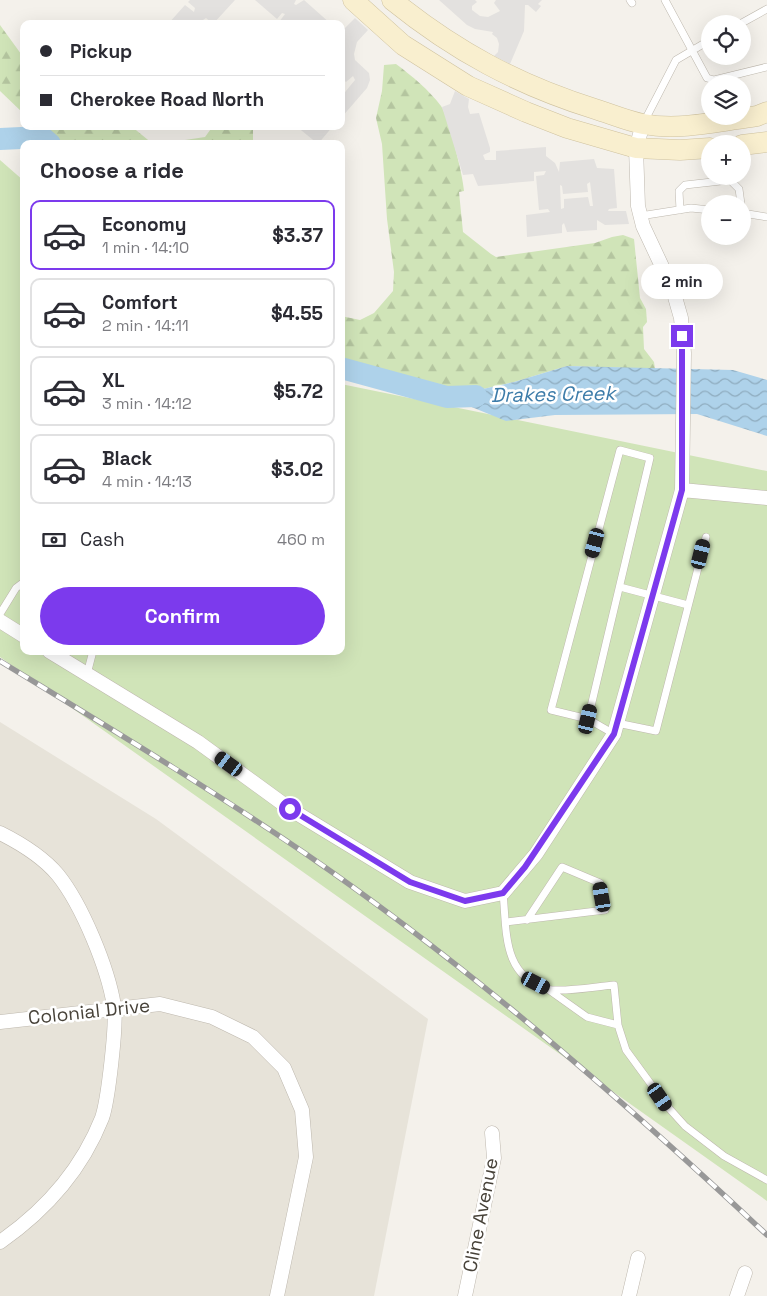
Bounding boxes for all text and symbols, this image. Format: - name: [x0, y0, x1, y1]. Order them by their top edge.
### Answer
- map controls: [701, 15, 751, 245]
- button: locate: [701, 15, 751, 65]
- text: Pickup: [70, 39, 132, 64]
- button: layers: [701, 75, 751, 125]
- text: Cherokee Road North: [70, 87, 264, 112]
- button: +: [701, 135, 751, 185]
- text: Choose a ride: [40, 156, 184, 184]
- button: −: [701, 195, 751, 245]
- text: Economy: [102, 212, 186, 237]
- icon: car: [42, 213, 87, 258]
- text: $3.37: [272, 223, 323, 248]
- text: 1 min · 14:10: [102, 237, 189, 258]
- callout: 2 min: [641, 264, 723, 298]
- text: 2 min: [661, 271, 703, 292]
- text: Comfort: [102, 290, 178, 315]
- icon: car: [42, 291, 87, 336]
- text: $4.55: [271, 301, 323, 326]
- text: 2 min · 14:11: [102, 315, 189, 336]
- route end: [671, 325, 693, 347]
- text: XL: [102, 368, 125, 393]
- icon: car: [42, 369, 87, 414]
- text: $5.72: [273, 379, 323, 404]
- water label: Drakes Creek: [491, 380, 618, 408]
- text: 3 min · 14:12: [102, 393, 192, 414]
- text: Black: [102, 446, 152, 471]
- icon: car: [42, 447, 87, 492]
- text: $3.02: [271, 457, 323, 482]
- text: 4 min · 14:13: [102, 471, 192, 492]
- icon: cash: [40, 526, 68, 554]
- text: Cash: [80, 527, 125, 552]
- car: [583, 527, 606, 559]
- text: 460 m: [277, 529, 325, 550]
- car: [690, 538, 711, 570]
- button: Confirm: [40, 587, 325, 645]
- car: [577, 703, 598, 735]
- car: [212, 749, 245, 779]
- route start: [279, 798, 301, 820]
- car: [592, 881, 611, 913]
- car: [519, 970, 552, 996]
- street label: Colonial Drive: [27, 993, 151, 1030]
- car: [645, 1080, 674, 1114]
- street label: Cline Avenue: [457, 1156, 504, 1274]

